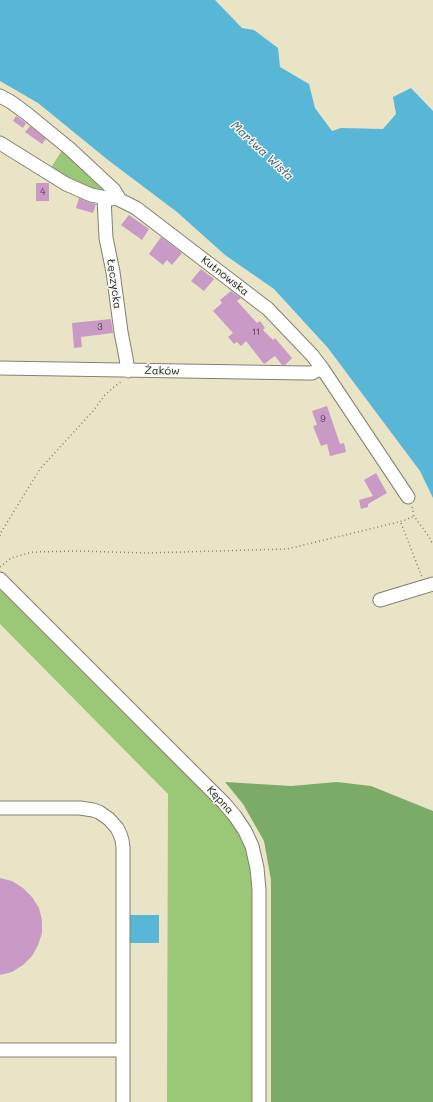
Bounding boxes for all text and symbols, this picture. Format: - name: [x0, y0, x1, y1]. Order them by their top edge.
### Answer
- water label: Martwa Wisła: [228, 118, 296, 184]
- house number: 4: [40, 187, 46, 197]
- street label: Kutnowska: [199, 253, 251, 299]
- street label: Łęczycka: [104, 258, 124, 310]
- house number: 3: [97, 322, 103, 332]
- house number: 11: [252, 327, 260, 337]
- street label: Żaków: [144, 364, 180, 378]
- house number: 9: [320, 414, 326, 424]
- street label: Kępna: [204, 783, 236, 817]

